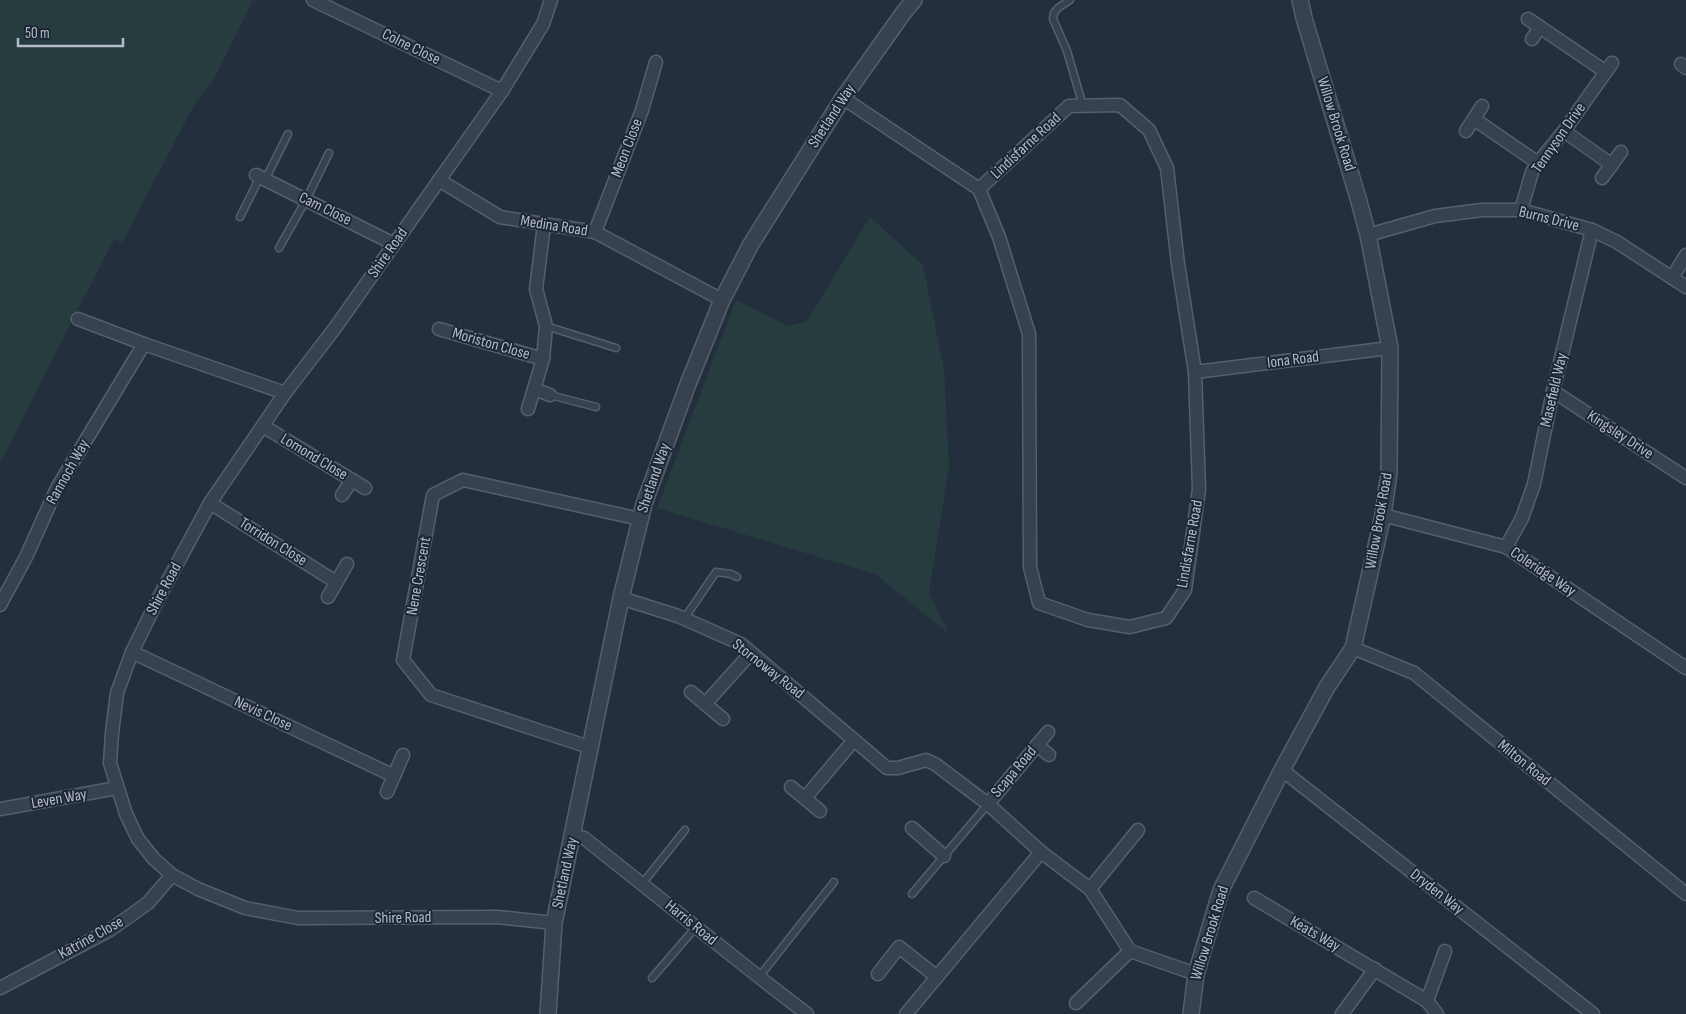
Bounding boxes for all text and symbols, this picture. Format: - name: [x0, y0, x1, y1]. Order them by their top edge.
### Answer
- scale bar: [18, 15, 122, 47]
- text: 50 m: [25, 24, 50, 43]
- street label: Colne Close: [379, 25, 443, 69]
- street label: Willow Brook Road: [1313, 75, 1359, 173]
- street label: Shetland Way: [804, 80, 860, 152]
- street label: Tennyson Drive: [1528, 99, 1590, 177]
- street label: Lindisfarne Road: [987, 109, 1065, 183]
- street label: Meon Close: [607, 116, 647, 180]
- street label: Cam Close: [296, 188, 354, 230]
- street label: Burns Drive: [1517, 202, 1581, 236]
- street label: Medina Road: [519, 211, 589, 241]
- street label: Shire Road: [364, 224, 412, 282]
- street label: Moriston Close: [450, 324, 532, 364]
- street label: Iona Road: [1266, 347, 1320, 373]
- street label: Masefield Way: [1536, 351, 1572, 429]
- street label: Kingsley Drive: [1583, 407, 1657, 463]
- street label: Lomond Close: [277, 430, 351, 484]
- street label: Rannoch Way: [42, 436, 94, 508]
- street label: Shetland Way: [633, 441, 675, 515]
- street label: Willow Brook Road: [1361, 471, 1397, 571]
- street label: Lindisfarne Road: [1173, 499, 1207, 589]
- street label: Torridon Close: [236, 514, 310, 570]
- street label: Nene Crescent: [403, 535, 435, 617]
- street label: Coleridge Way: [1506, 543, 1580, 601]
- street label: Shire Road: [142, 560, 186, 618]
- street label: Stornoway Road: [728, 635, 808, 703]
- street label: Nevis Close: [231, 692, 295, 736]
- street label: Milton Road: [1494, 736, 1554, 790]
- street label: Scapa Road: [987, 742, 1041, 802]
- street label: Leven Way: [30, 785, 88, 813]
- street label: Shetland Way: [548, 836, 582, 910]
- street label: Dryden Way: [1406, 865, 1468, 919]
- street label: Willow Brook Road: [1187, 884, 1233, 982]
- street label: Harris Road: [661, 896, 721, 950]
- street label: Shire Road: [375, 908, 431, 928]
- street label: Katrine Close: [55, 912, 127, 964]
- street label: Keats Way: [1287, 912, 1343, 956]

